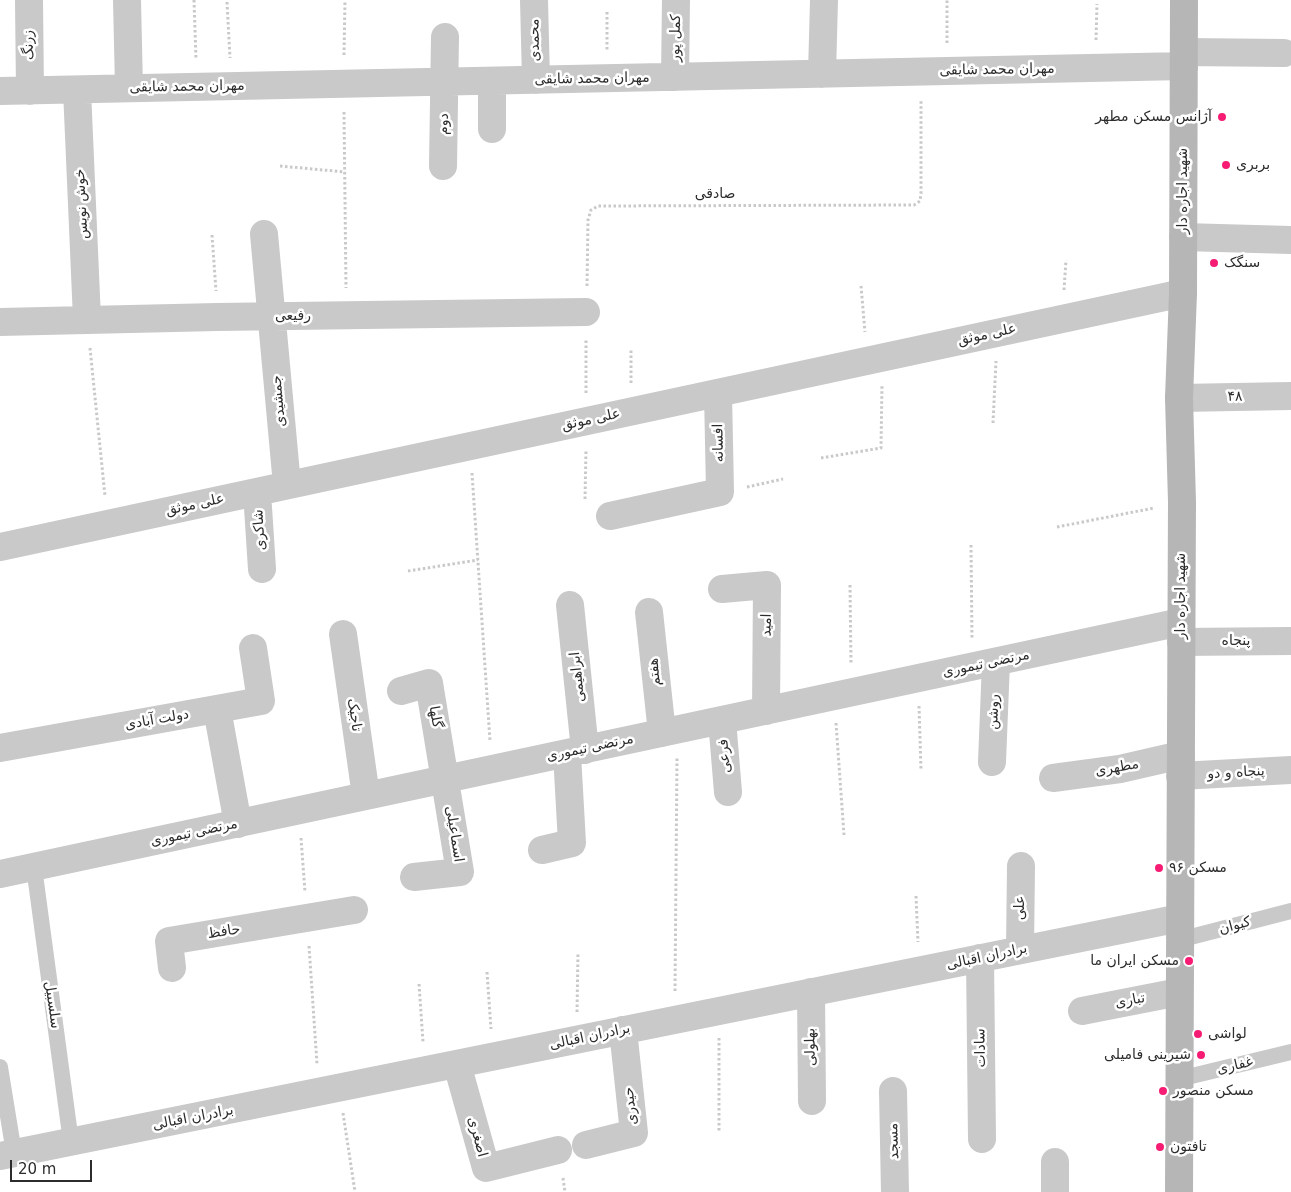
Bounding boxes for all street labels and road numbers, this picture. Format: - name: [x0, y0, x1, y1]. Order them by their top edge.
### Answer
- street label: کمل پور: [667, 14, 685, 62]
- street label: محمدی: [526, 18, 544, 62]
- street label: زرنگ: [20, 30, 38, 60]
- street label: مهران محمد شایقی: [939, 61, 1055, 79]
- street label: مهران محمد شایقی: [534, 70, 650, 88]
- street label: مهران محمد شایقی: [129, 78, 245, 96]
- street label: دوم: [435, 113, 453, 135]
- street label: شهید اجاره دار: [1175, 148, 1191, 234]
- street label: خوش نویس: [72, 168, 92, 240]
- street label: صادقی: [695, 186, 735, 202]
- street label: رفیعی: [275, 308, 311, 324]
- street label: علی موثق: [956, 321, 1018, 349]
- street label: جمشیدی: [268, 374, 290, 428]
- street label: ۴۸: [1227, 388, 1243, 406]
- street label: علی موثق: [560, 406, 622, 434]
- street label: افسانه: [710, 423, 728, 463]
- street label: علی موثق: [164, 491, 226, 519]
- street label: شاکری: [250, 509, 270, 551]
- street label: شهید اجاره دار: [1173, 553, 1189, 639]
- street label: امید: [758, 613, 776, 637]
- street label: پنجاه: [1222, 633, 1250, 649]
- street label: مرتضی تیموری: [941, 647, 1031, 681]
- street label: ابراهیمی: [567, 651, 589, 703]
- street label: هفتم: [645, 657, 665, 687]
- street label: روشن: [985, 694, 1003, 730]
- street label: تاجیک: [343, 697, 365, 733]
- street label: گلها: [425, 705, 445, 729]
- street label: دولت آبادی: [124, 706, 190, 734]
- street label: مرتضی تیموری: [545, 731, 635, 765]
- street label: فرعی: [715, 738, 735, 774]
- street label: مطهری: [1094, 756, 1140, 780]
- street label: پنجاه و دو: [1207, 763, 1265, 783]
- street label: اسماعیلی: [441, 805, 467, 863]
- street label: مرتضی تیموری: [149, 816, 239, 850]
- street label: علی: [1012, 896, 1028, 920]
- street label: کیوان: [1217, 914, 1253, 938]
- street label: حافظ: [206, 921, 242, 943]
- street label: برادران اقبالی: [945, 940, 1029, 974]
- street label: سلسبیل: [40, 980, 64, 1030]
- street label: تباری: [1114, 990, 1146, 1012]
- street label: برادران اقبالی: [548, 1020, 632, 1054]
- street label: بهلولی: [802, 1028, 820, 1066]
- street label: سادات: [972, 1028, 990, 1068]
- street label: غفاری: [1215, 1054, 1255, 1078]
- street label: حیدری: [621, 1086, 641, 1126]
- street label: برادران اقبالی: [151, 1102, 235, 1134]
- street label: اصغری: [464, 1115, 490, 1159]
- street label: مسجد: [885, 1123, 903, 1159]

